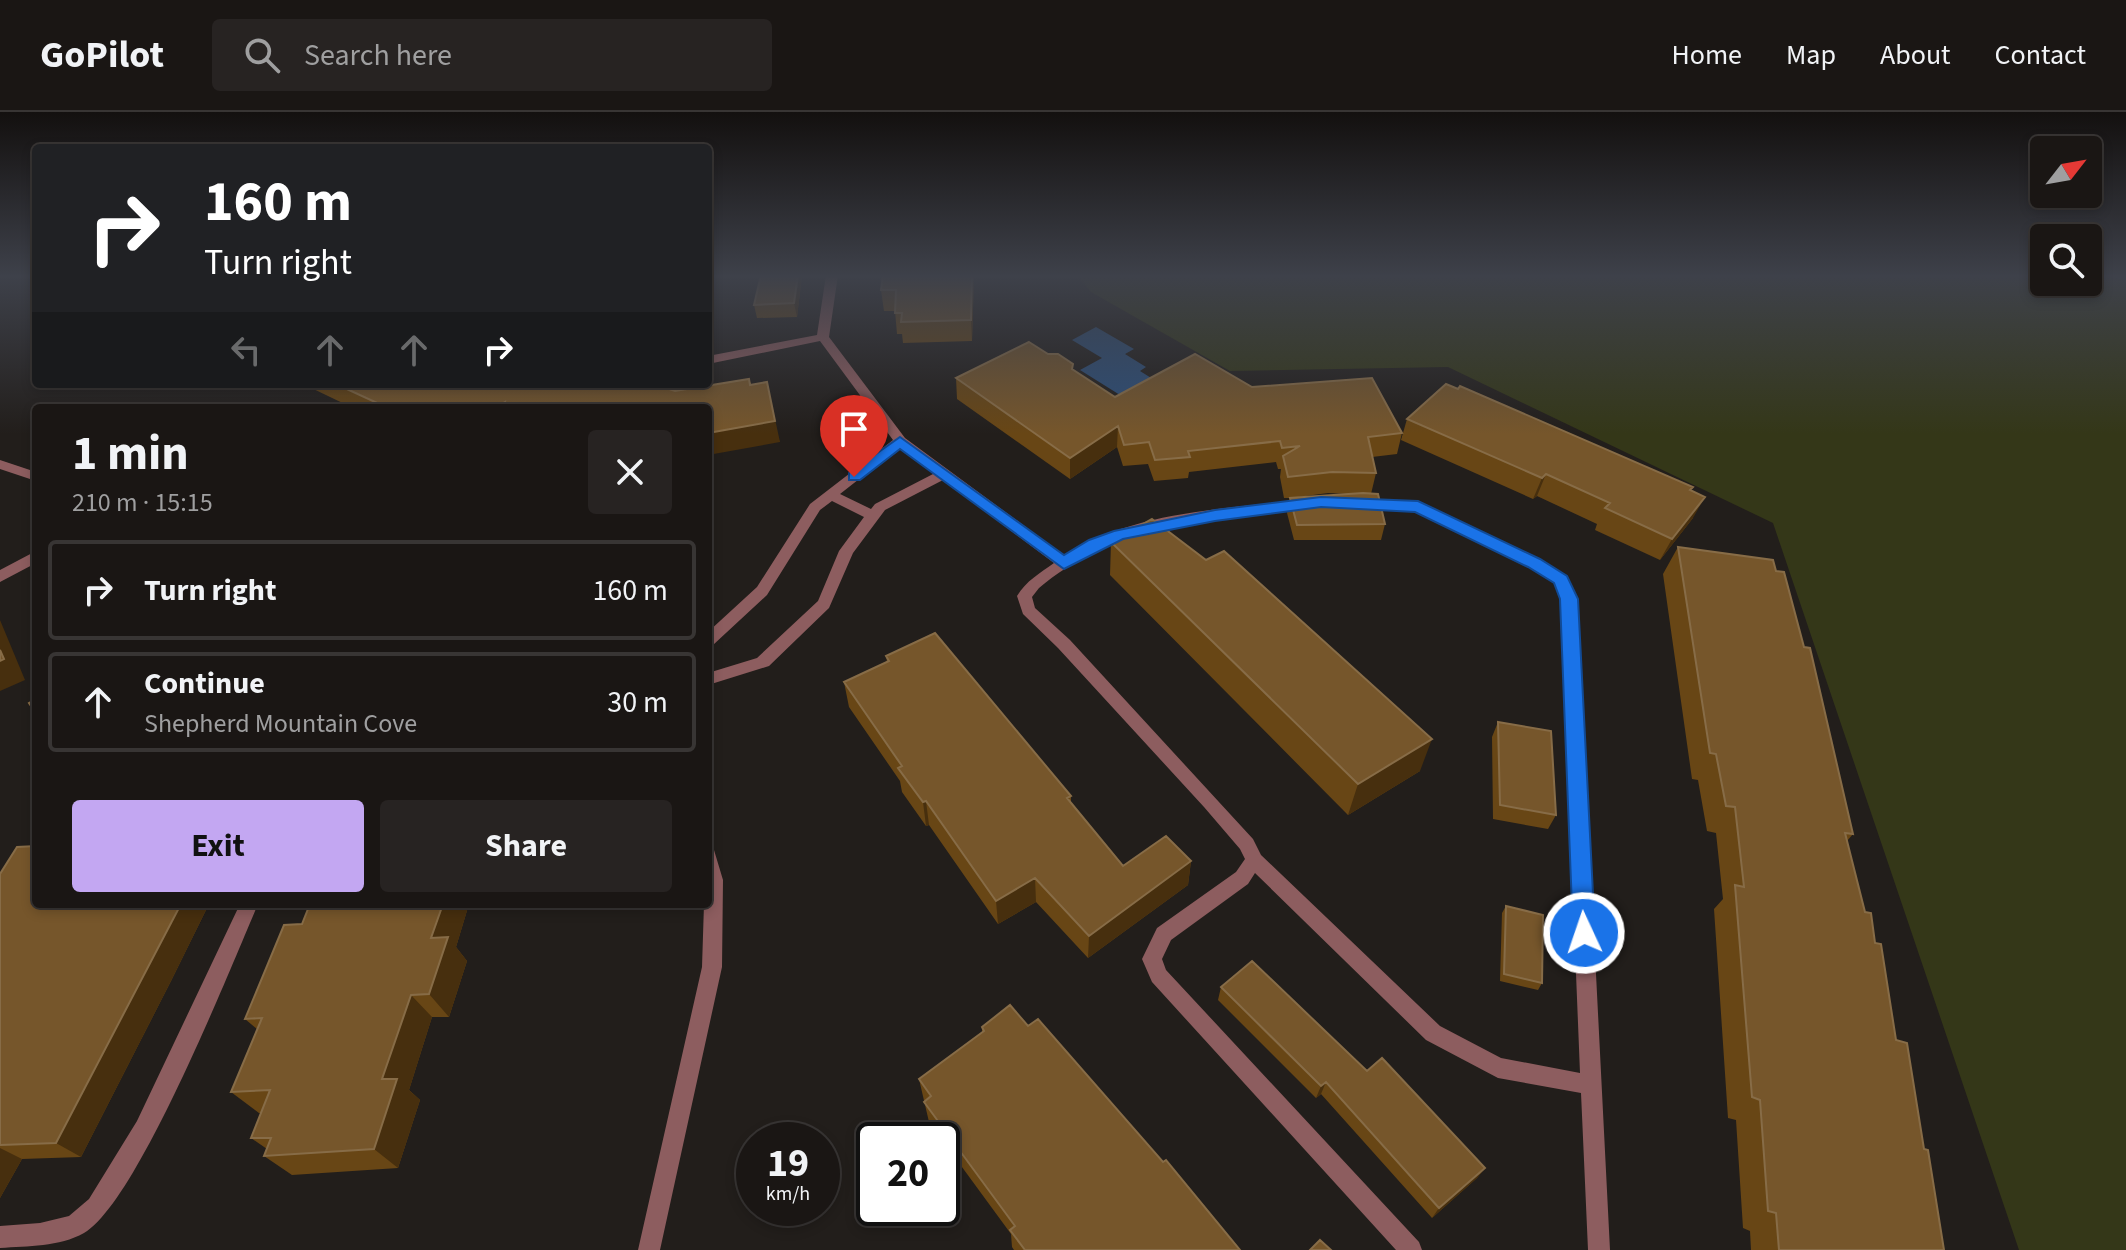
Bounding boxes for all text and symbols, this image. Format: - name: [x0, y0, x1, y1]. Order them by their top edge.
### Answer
- search box: [212, 19, 772, 91]
- text: GoPilot: [40, 28, 164, 82]
- icon: search: [240, 33, 284, 77]
- text: Search here: [304, 34, 452, 77]
- text: Home: [1671, 35, 1742, 75]
- text: Map: [1786, 35, 1836, 75]
- text: About: [1880, 35, 1951, 75]
- text: Contact: [1995, 35, 2086, 75]
- north arrow: [2030, 136, 2102, 208]
- map controls: [2030, 136, 2102, 296]
- text: 160 m: [204, 163, 352, 242]
- icon: right: [72, 176, 176, 280]
- button: search: [2030, 224, 2102, 296]
- text: Turn right: [204, 237, 352, 288]
- icon: left: [224, 328, 268, 372]
- icon: ahead: [308, 328, 352, 372]
- icon: ahead: [392, 328, 436, 372]
- icon: right: [476, 328, 520, 372]
- pin: [820, 395, 888, 477]
- icon: arrive: [832, 407, 876, 451]
- text: 1 min: [72, 420, 189, 488]
- button: close: [588, 430, 672, 514]
- text: 210 m · 15:15: [72, 484, 213, 521]
- icon: right: [76, 568, 120, 612]
- text: Turn right: [144, 569, 276, 612]
- text: 160 m: [592, 569, 668, 612]
- text: Continue: [144, 662, 265, 705]
- icon: ahead: [76, 680, 120, 724]
- text: 30 m: [607, 681, 668, 724]
- text: Shepherd Mountain Cove: [144, 705, 417, 742]
- button: Exit: [72, 800, 364, 892]
- button: Share: [380, 800, 672, 892]
- position arrow: [1542, 891, 1626, 975]
- speed limit sign: 20: [856, 1122, 960, 1226]
- text: 19: [767, 1135, 809, 1192]
- text: km/h: [766, 1180, 810, 1208]

